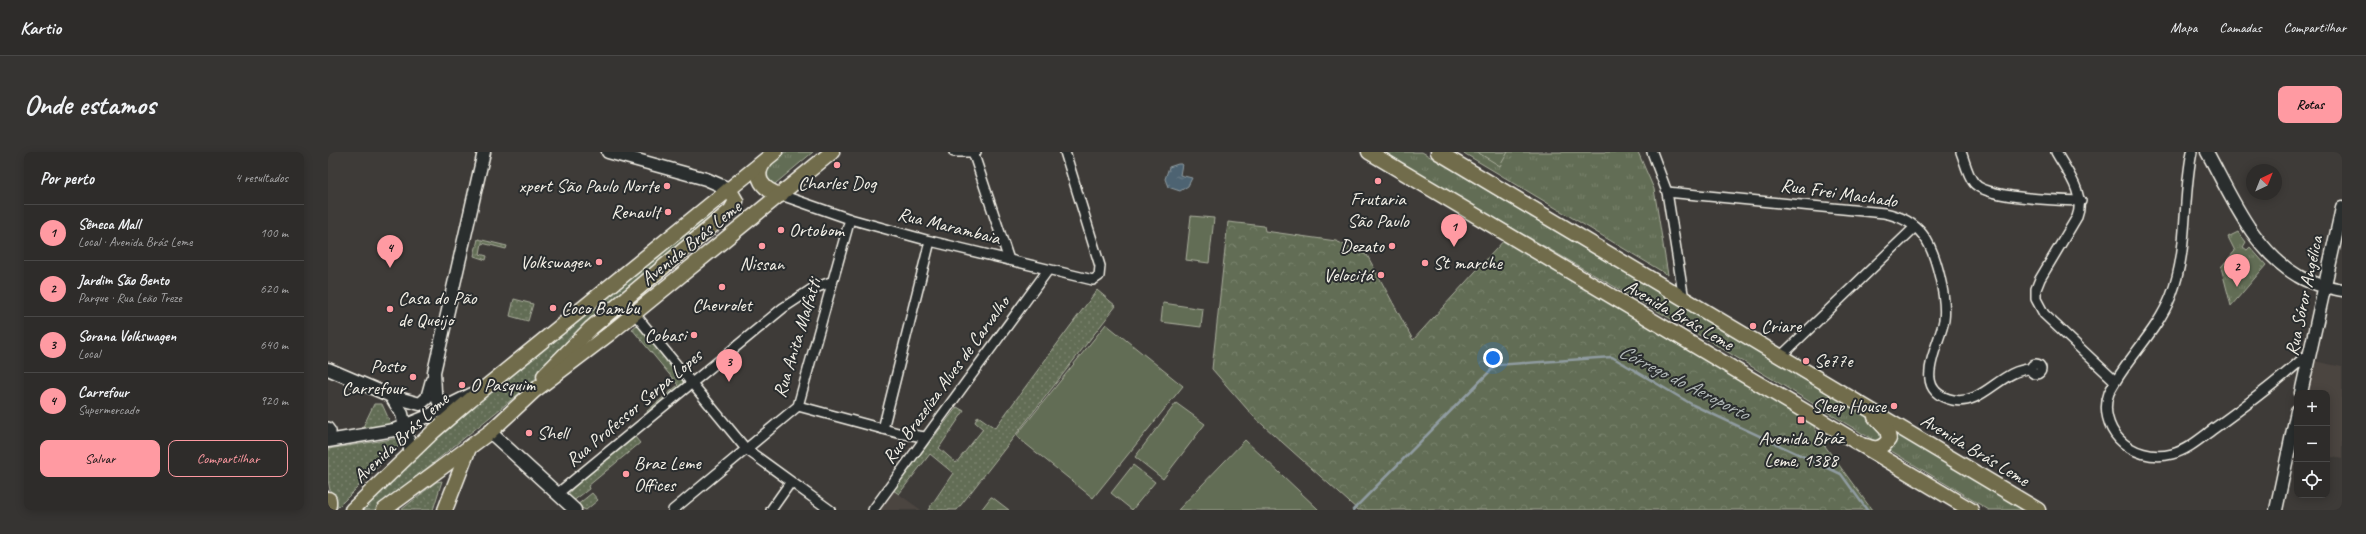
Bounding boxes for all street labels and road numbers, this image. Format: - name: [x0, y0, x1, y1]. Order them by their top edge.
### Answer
- street label: Rua Frei Machado: [1779, 173, 1900, 213]
- street label: Avenida Brás Leme: [636, 194, 747, 291]
- street label: Rua Marambaia: [895, 202, 1004, 251]
- street label: Rua Sóror Angélica: [2280, 233, 2329, 358]
- street label: Rua Anita Malfatti: [767, 273, 827, 401]
- street label: Avenida Brás Leme: [1620, 274, 1739, 357]
- street label: Rua Brazeliza Alves de Carvalho: [877, 290, 1016, 469]
- street label: Rua Professor Serpa Lopes: [561, 343, 708, 472]
- street label: Avenida Brás Leme: [348, 386, 455, 488]
- street label: Avenida Brás Leme: [1917, 408, 2035, 493]

